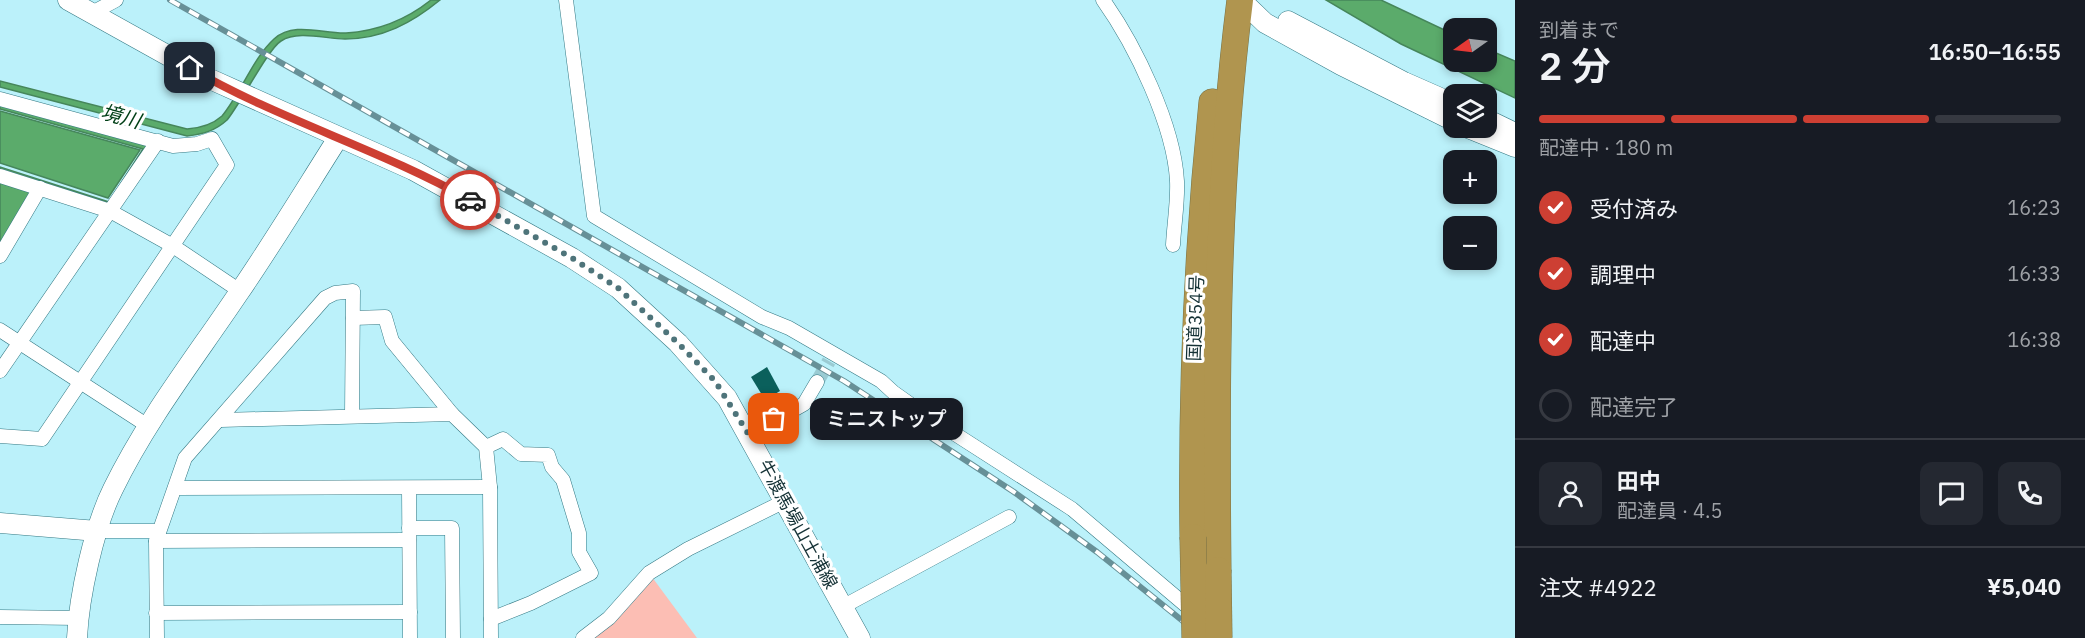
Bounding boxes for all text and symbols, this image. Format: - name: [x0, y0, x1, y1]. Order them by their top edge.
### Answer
- text: 到着まで: [1539, 16, 1619, 43]
- north arrow: [1443, 18, 1497, 72]
- map controls: [1443, 18, 1497, 270]
- text: 16:50–16:55: [1928, 37, 2061, 66]
- text: 2 分: [1539, 40, 1611, 91]
- pin: [164, 42, 215, 93]
- icon: home: [173, 51, 206, 84]
- button: layers: [1443, 84, 1497, 138]
- water label: 境川: [98, 98, 146, 135]
- text: 配達中 · 180 m: [1539, 134, 1673, 161]
- button: +: [1443, 150, 1497, 204]
- courier: [440, 170, 500, 230]
- icon: car: [454, 184, 487, 217]
- icon: check: [1539, 191, 1572, 224]
- text: 受付済み: [1590, 194, 1678, 223]
- text: 16:23: [2007, 194, 2061, 221]
- button: −: [1443, 216, 1497, 270]
- icon: check: [1539, 257, 1572, 290]
- text: 調理中: [1590, 260, 1656, 289]
- text: 16:33: [2007, 260, 2061, 287]
- street label: 国道354号: [1182, 274, 1208, 362]
- icon: check: [1539, 323, 1572, 356]
- text: 配達中: [1590, 326, 1656, 355]
- text: 16:38: [2007, 326, 2061, 353]
- text: 配達完了: [1590, 392, 1678, 421]
- pin: [748, 393, 799, 444]
- callout: ミニストップ: [810, 398, 963, 440]
- icon: bag: [757, 402, 790, 435]
- text: ミニストップ: [827, 405, 947, 432]
- street label: 牛渡馬場山土浦線: [753, 455, 843, 593]
- button: person: [1539, 462, 1602, 525]
- button: chat: [1920, 462, 1983, 525]
- button: phone: [1998, 462, 2061, 525]
- text: 田中: [1617, 466, 1661, 495]
- text: 配達員 · 4.5: [1617, 497, 1722, 524]
- text: ¥5,040: [1987, 572, 2061, 601]
- text: 注文 #4922: [1539, 573, 1657, 602]

